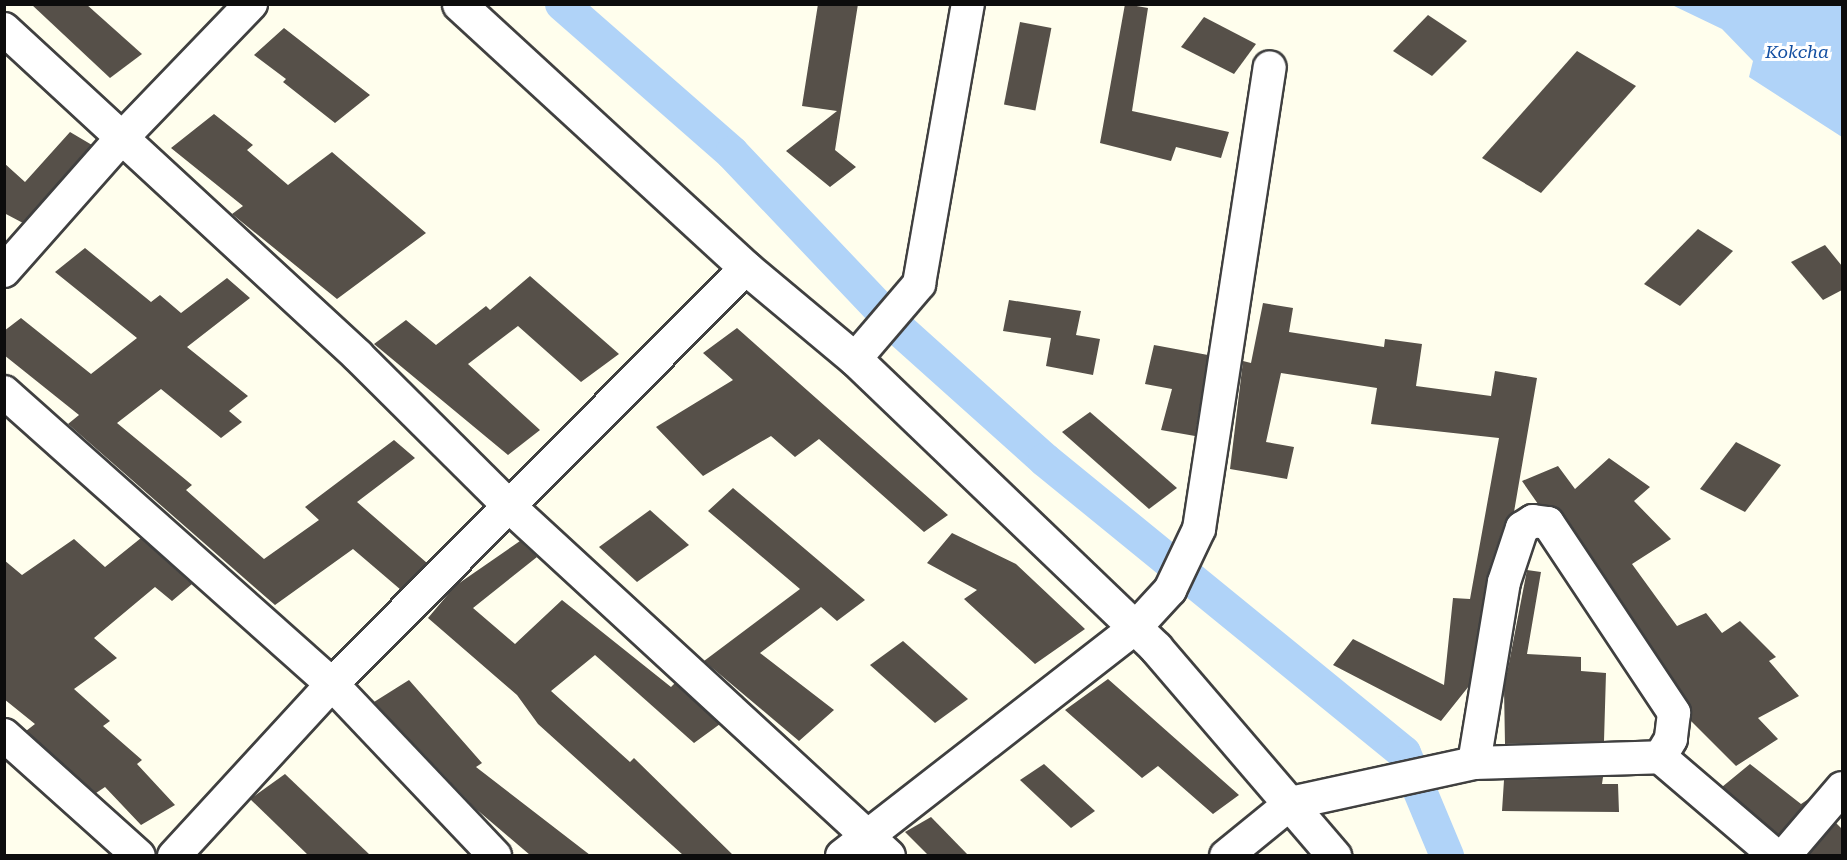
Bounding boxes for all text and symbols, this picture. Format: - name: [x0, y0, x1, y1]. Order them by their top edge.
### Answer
- water label: Kokcha: [1765, 41, 1829, 63]

